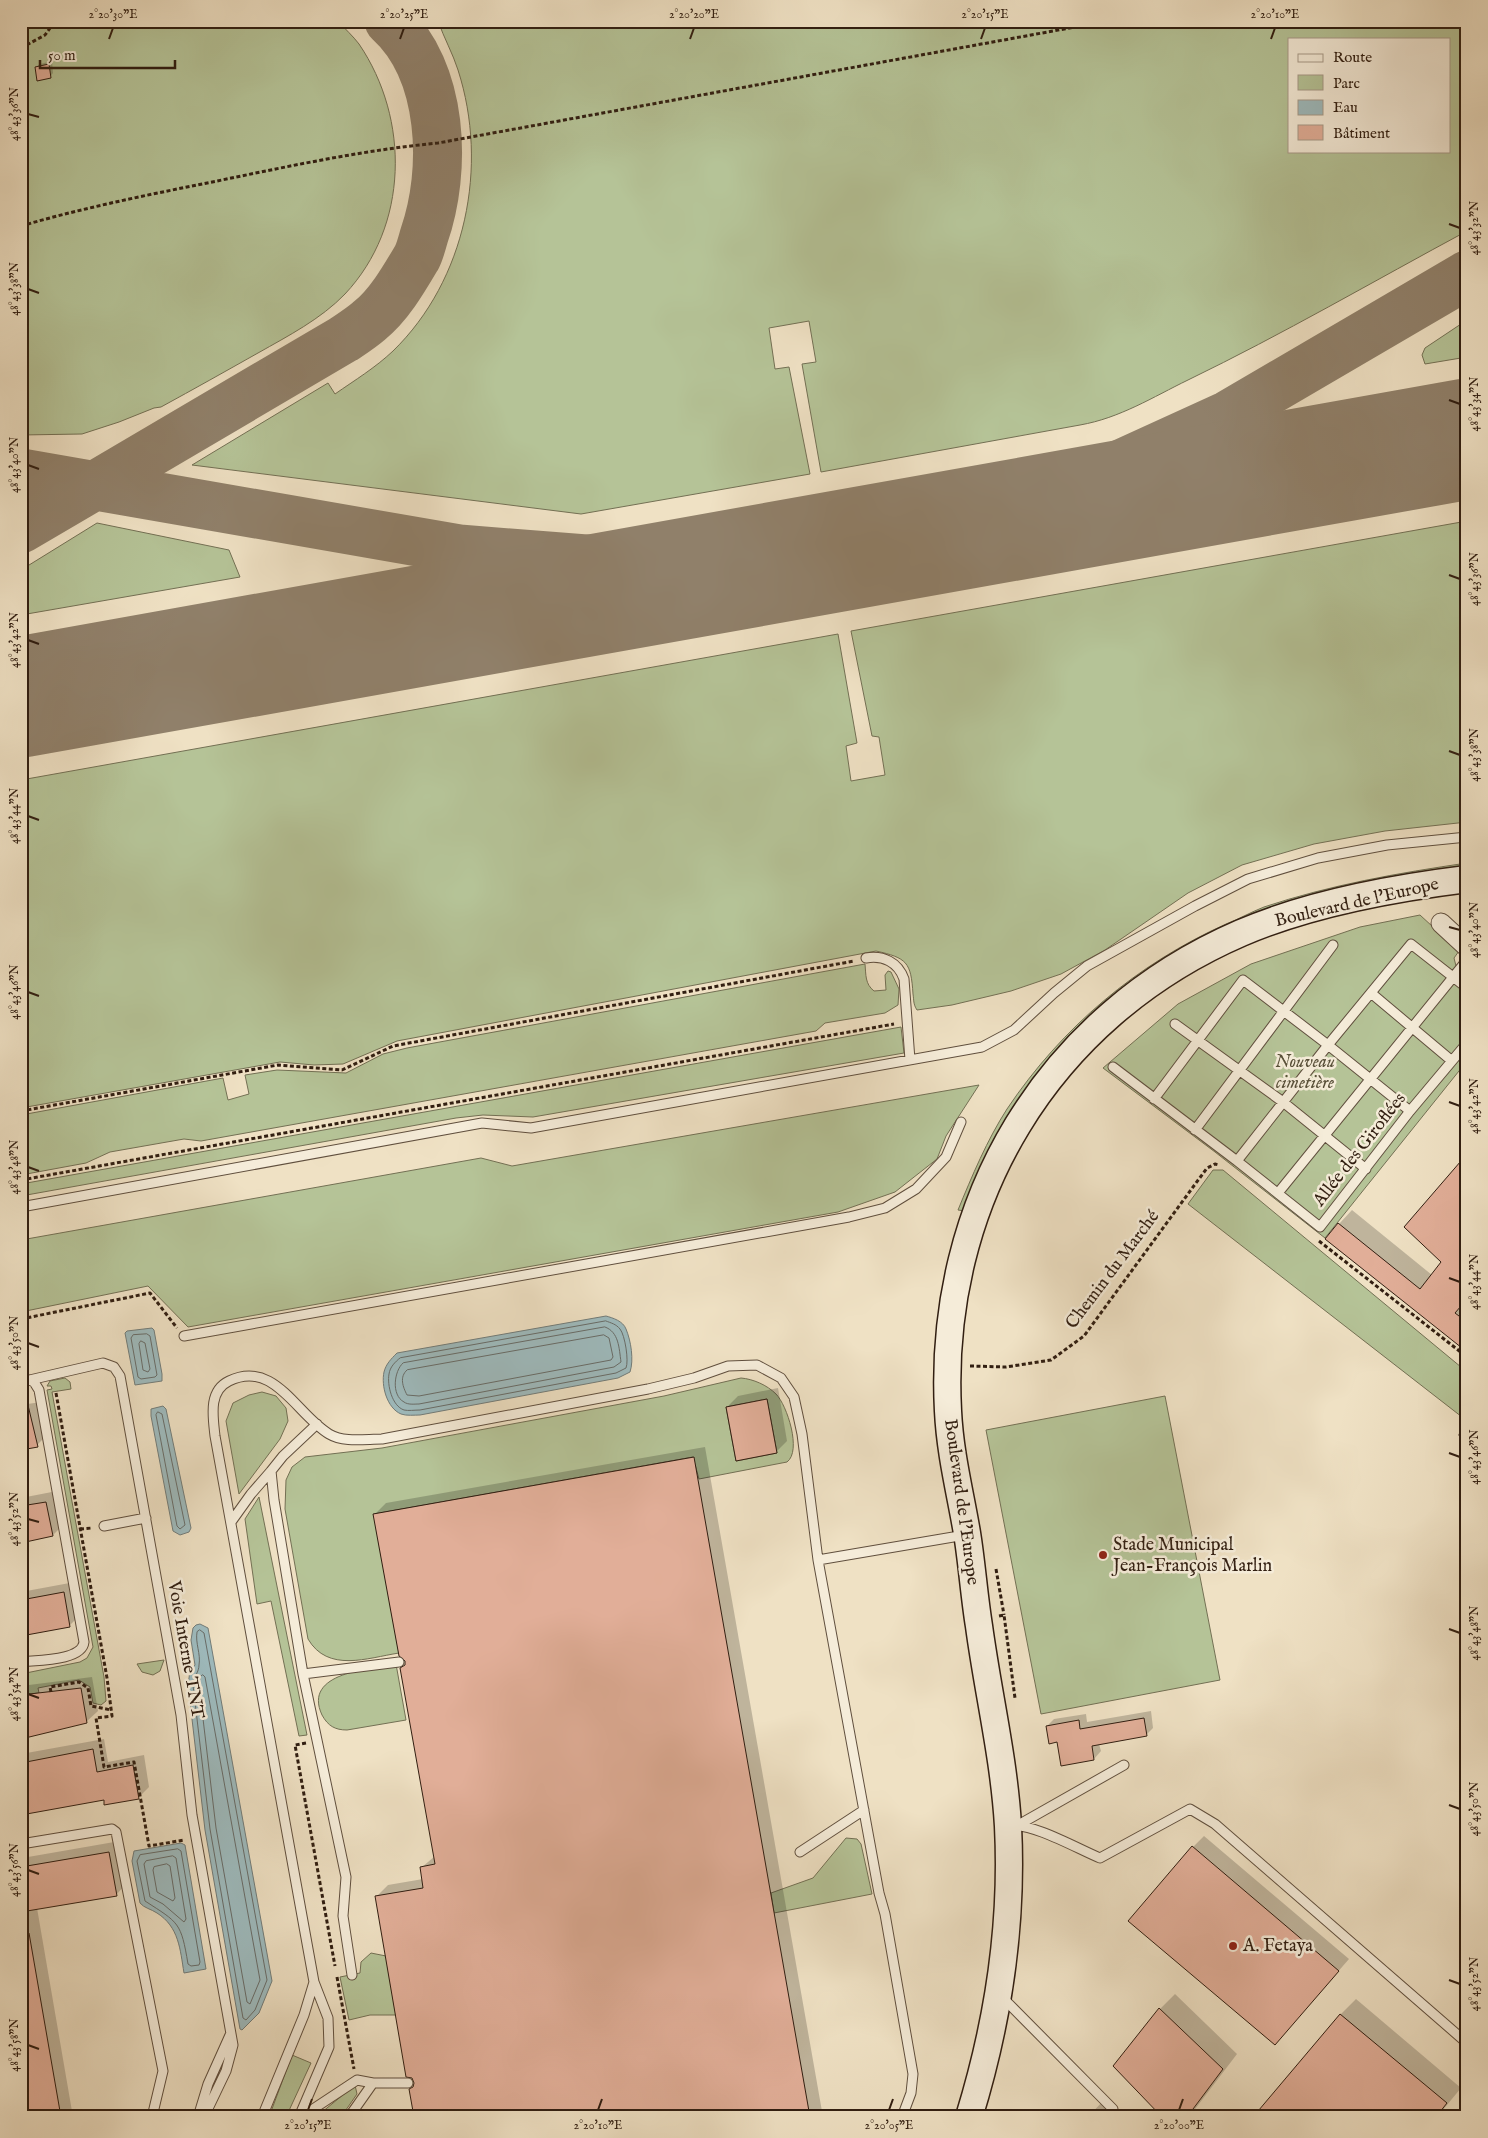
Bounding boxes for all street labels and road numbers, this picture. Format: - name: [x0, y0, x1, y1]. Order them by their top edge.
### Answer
- street label: Boulevard de l'Europe: [1273, 873, 1441, 933]
- street label: Allée des Giroflées: [1308, 1088, 1412, 1212]
- street label: Chemin du Marché: [1061, 1206, 1165, 1334]
- street label: Boulevard de l'Europe: [938, 1417, 984, 1587]
- street label: Voie Interne TNT: [161, 1578, 208, 1721]

